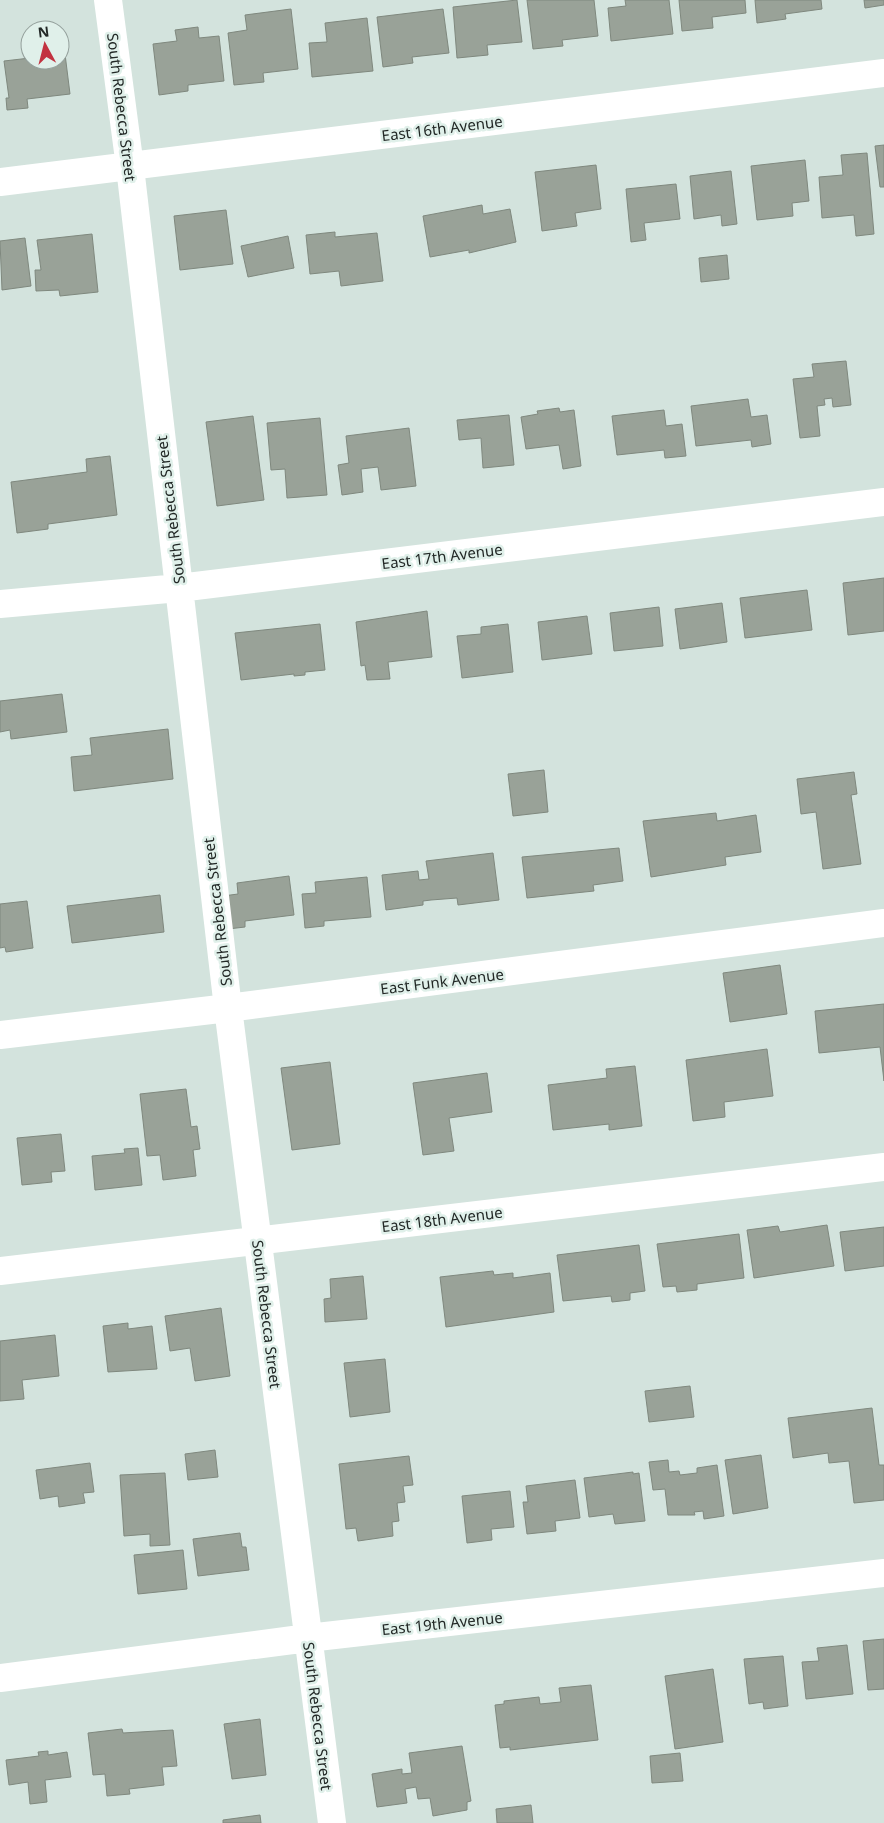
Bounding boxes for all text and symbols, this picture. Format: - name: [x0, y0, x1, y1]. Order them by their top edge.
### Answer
- north arrow: [20, 20, 70, 70]
- text: N: [37, 21, 50, 42]
- street label: South Rebecca Street: [103, 32, 141, 183]
- street label: East 16th Avenue: [380, 111, 504, 145]
- street label: South Rebecca Street: [151, 434, 189, 585]
- street label: East 17th Avenue: [380, 539, 504, 573]
- street label: South Rebecca Street: [198, 836, 236, 987]
- street label: East Funk Avenue: [379, 964, 505, 998]
- street label: East 18th Avenue: [380, 1202, 504, 1236]
- street label: South Rebecca Street: [248, 1239, 286, 1390]
- street label: East 19th Avenue: [380, 1607, 504, 1639]
- street label: South Rebecca Street: [299, 1641, 337, 1792]

